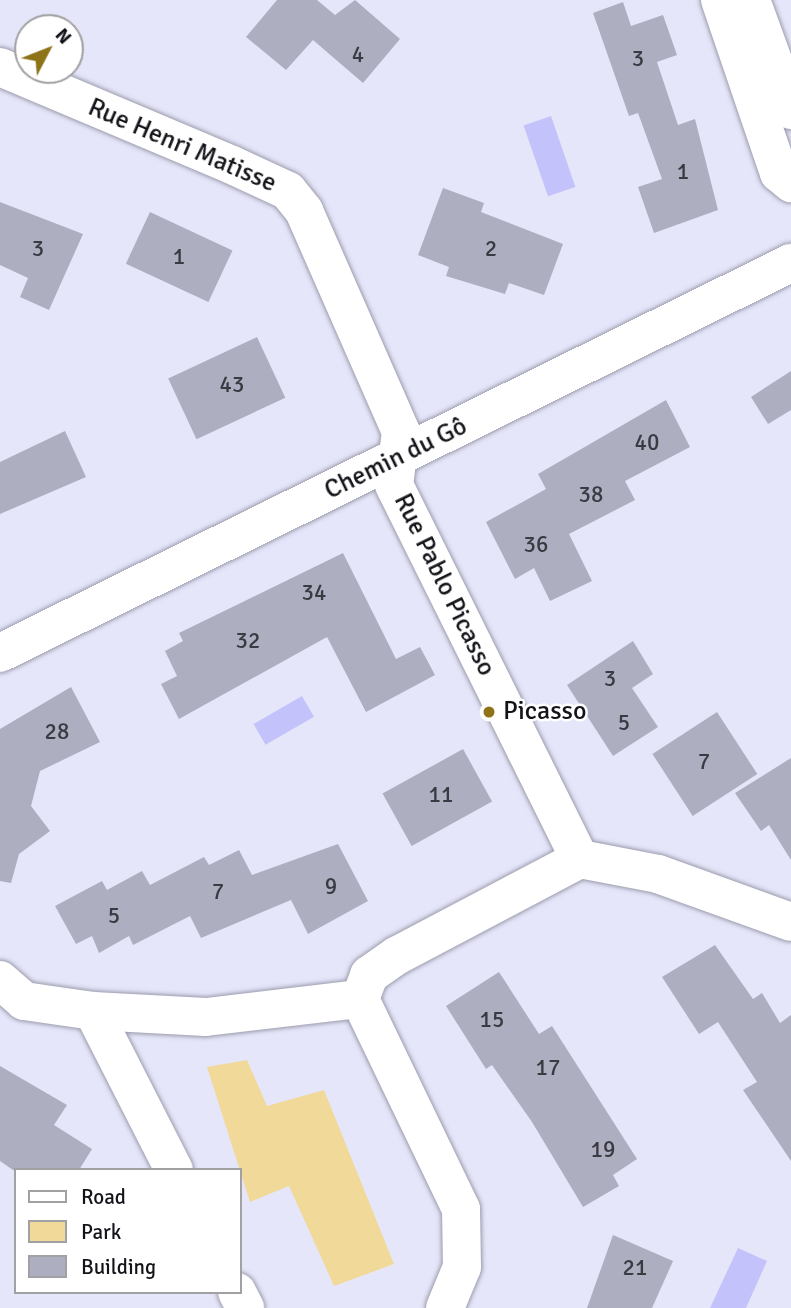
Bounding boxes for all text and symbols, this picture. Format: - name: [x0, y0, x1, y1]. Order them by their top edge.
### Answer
- north arrow: [14, 14, 84, 84]
- text: N: [50, 23, 76, 49]
- house number: 4: [352, 41, 364, 69]
- house number: 3: [632, 45, 644, 73]
- street label: Rue Henri Matisse: [83, 92, 281, 200]
- house number: 1: [677, 158, 689, 186]
- house number: 3: [32, 235, 44, 263]
- house number: 2: [485, 235, 497, 263]
- house number: 1: [173, 243, 185, 271]
- house number: 43: [220, 371, 244, 399]
- street label: Chemin du Gô: [320, 411, 472, 507]
- house number: 40: [635, 429, 659, 457]
- house number: 38: [579, 481, 603, 509]
- street label: Rue Pablo Picasso: [386, 489, 502, 681]
- house number: 36: [524, 531, 548, 559]
- house number: 34: [302, 579, 326, 607]
- house number: 32: [236, 627, 260, 655]
- house number: 3: [604, 665, 616, 693]
- place label: Picasso: [503, 696, 587, 728]
- marker: Picasso: [481, 704, 497, 720]
- house number: 5: [618, 709, 630, 737]
- house number: 28: [45, 718, 69, 746]
- house number: 7: [698, 748, 710, 776]
- house number: 11: [429, 781, 453, 809]
- house number: 9: [325, 873, 337, 901]
- house number: 7: [212, 878, 224, 906]
- house number: 5: [108, 902, 120, 930]
- house number: 15: [480, 1006, 504, 1034]
- house number: 17: [536, 1054, 560, 1082]
- house number: 19: [591, 1136, 615, 1164]
- legend: [14, 1168, 242, 1294]
- text: Road: [81, 1184, 126, 1210]
- text: Park: [81, 1219, 121, 1245]
- text: Building: [81, 1254, 156, 1280]
- house number: 21: [623, 1254, 647, 1282]

